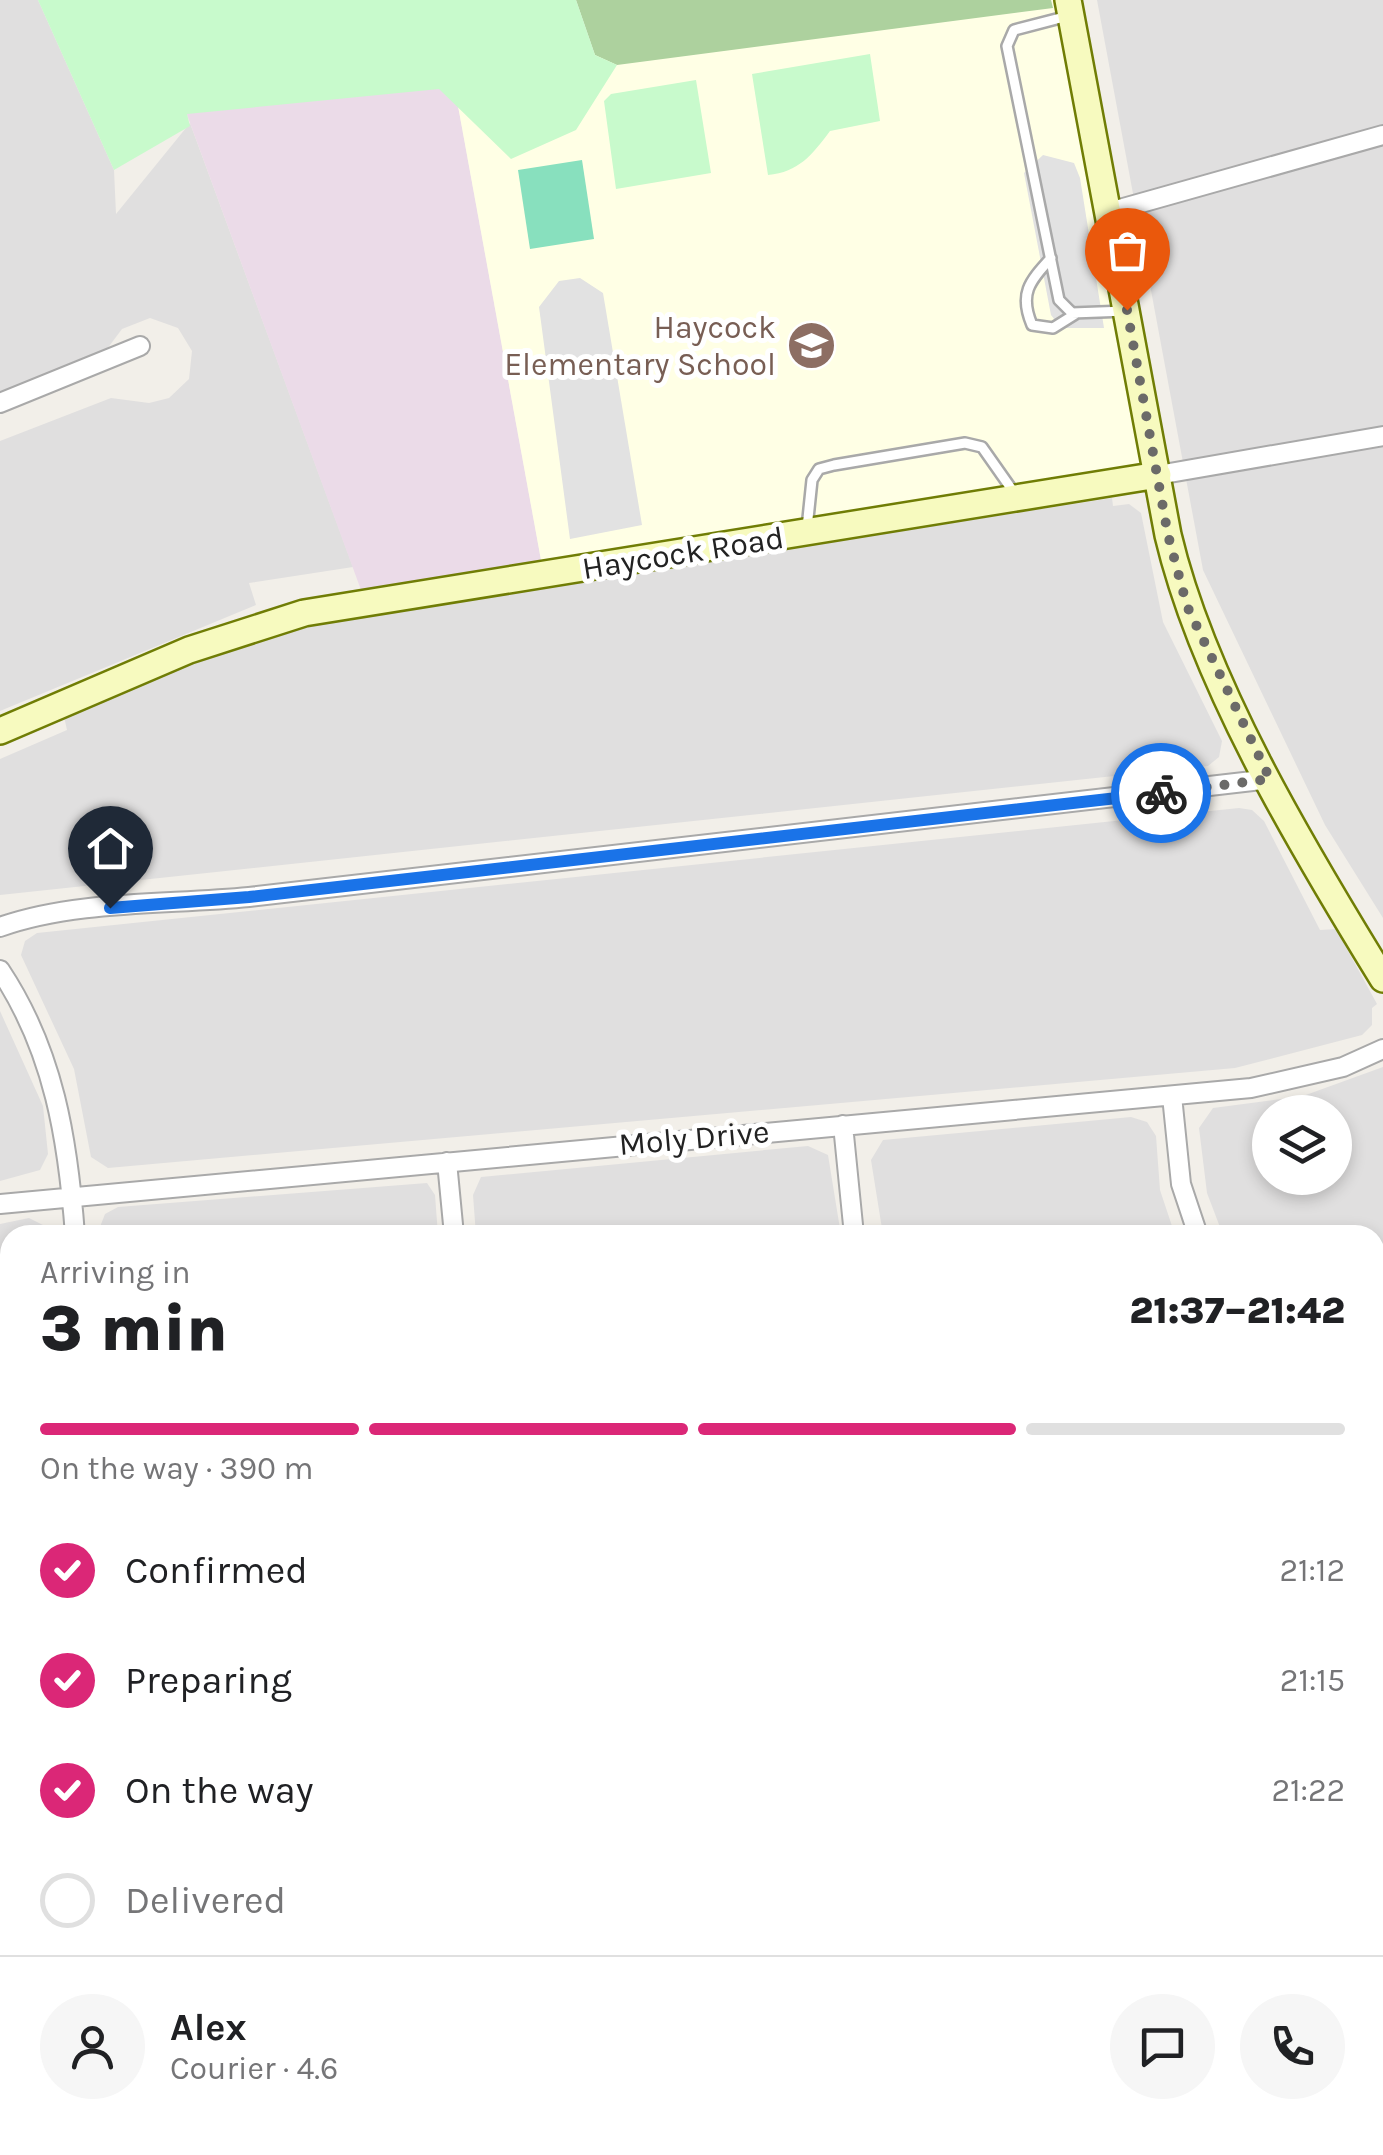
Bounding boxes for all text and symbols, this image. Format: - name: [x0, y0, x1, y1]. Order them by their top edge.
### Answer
- pin: [1085, 208, 1170, 311]
- icon: bag: [1100, 223, 1155, 278]
- place label: Haycock Elementary School: [504, 309, 776, 383]
- school or university icon: Haycock Elementary School: [785, 319, 837, 371]
- street label: Haycock Road: [580, 519, 786, 587]
- courier: [1111, 743, 1211, 843]
- icon: bike: [1134, 766, 1189, 821]
- pin: [68, 806, 153, 909]
- icon: home: [83, 821, 138, 876]
- map controls: [1252, 1095, 1352, 1195]
- button: layers: [1252, 1095, 1352, 1195]
- street label: Moly Drive: [617, 1113, 771, 1163]
- text: Arriving in: [40, 1254, 191, 1291]
- text: 21:37–21:42: [1129, 1288, 1345, 1333]
- text: 3 min: [40, 1290, 228, 1366]
- text: On the way · 390 m: [40, 1450, 314, 1487]
- icon: check: [40, 1543, 95, 1598]
- text: Confirmed: [125, 1548, 308, 1593]
- text: 21:12: [1279, 1552, 1345, 1589]
- icon: check: [40, 1653, 95, 1708]
- text: Preparing: [125, 1658, 292, 1703]
- text: 21:15: [1280, 1662, 1345, 1699]
- icon: check: [40, 1763, 95, 1818]
- text: On the way: [125, 1768, 313, 1813]
- text: 21:22: [1271, 1772, 1345, 1809]
- text: Delivered: [125, 1878, 286, 1923]
- button: person: [40, 1994, 145, 2099]
- button: chat: [1110, 1994, 1215, 2099]
- button: phone: [1240, 1994, 1345, 2099]
- text: Alex: [170, 2005, 247, 2050]
- text: Courier · 4.6: [170, 2050, 338, 2087]

